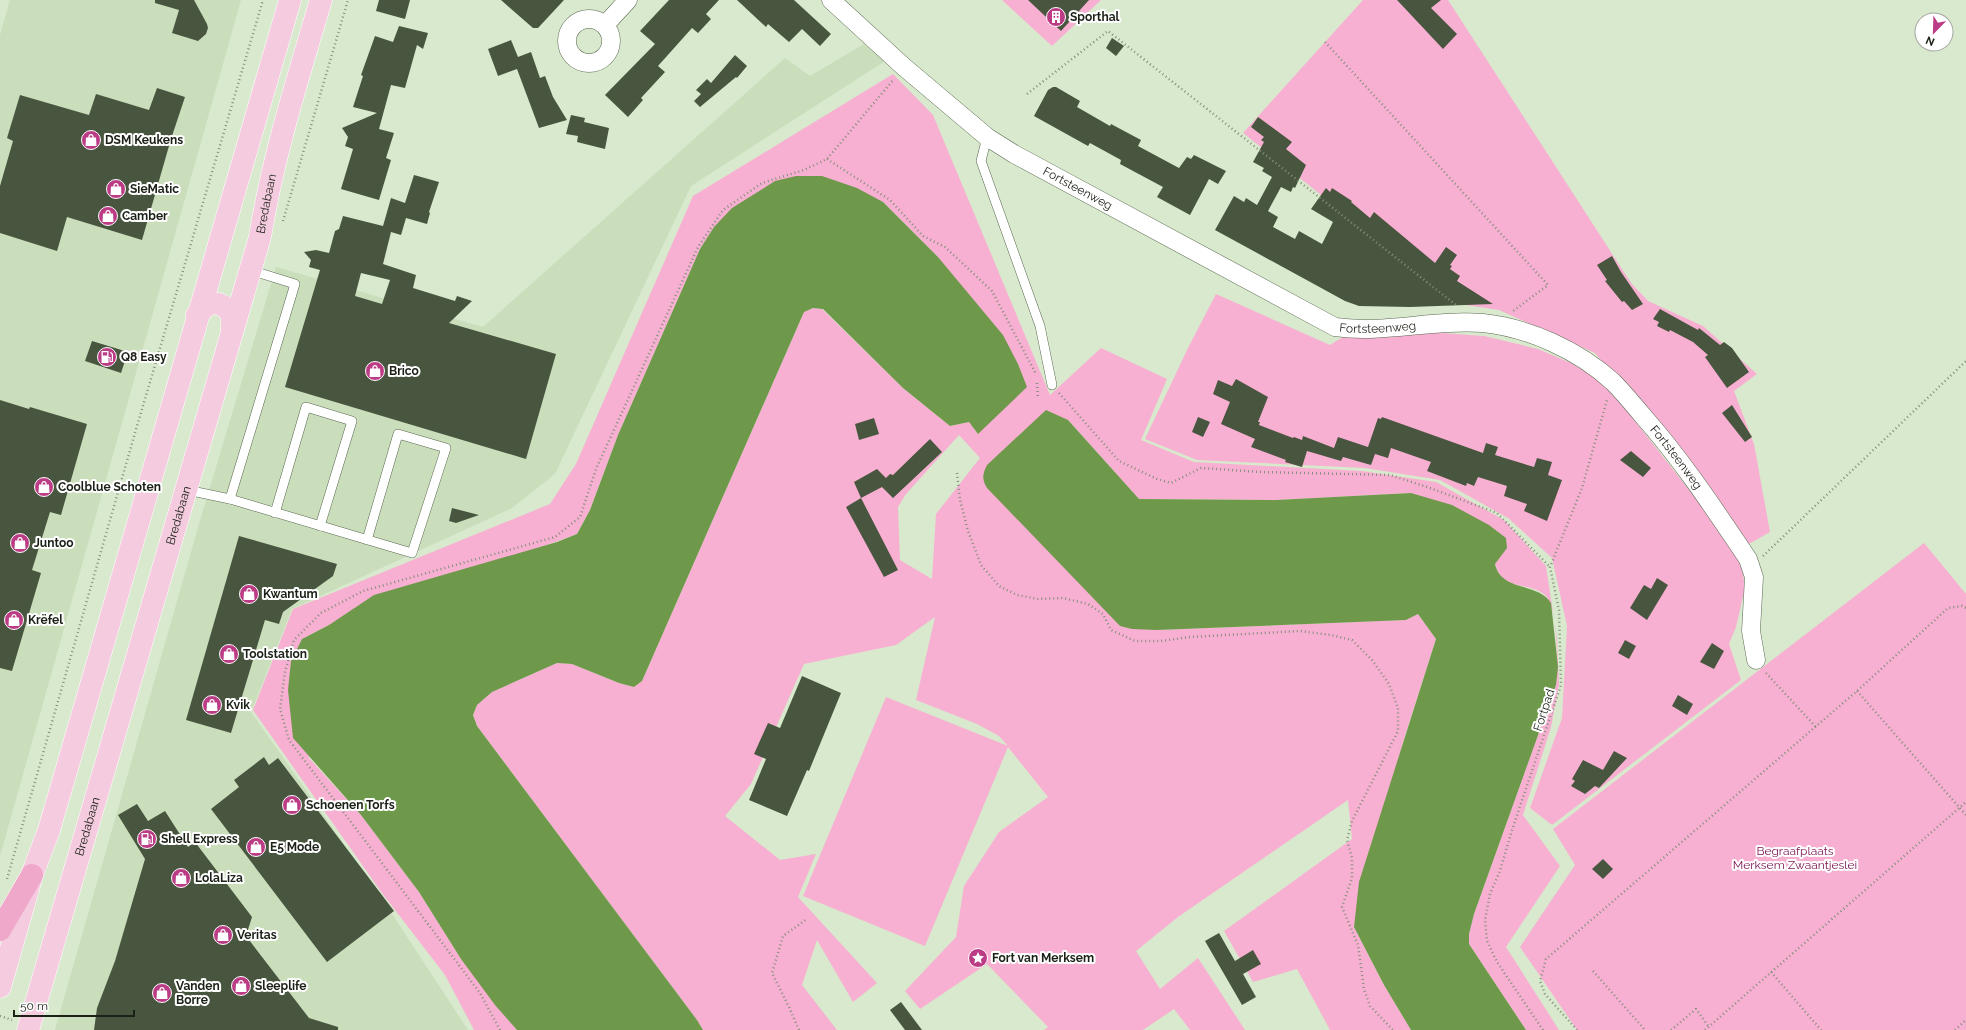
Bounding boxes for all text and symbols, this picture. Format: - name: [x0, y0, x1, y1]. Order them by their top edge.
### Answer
- building icon: Sporthal: [1045, 6, 1067, 28]
- place label: Sporthal: [1070, 10, 1120, 24]
- north arrow: [1914, 12, 1954, 52]
- text: N: [1924, 33, 1937, 48]
- shop icon: DSM Keukens: [80, 129, 102, 151]
- place label: DSM Keukens: [105, 133, 183, 147]
- street label: Fortsteenweg: [1041, 164, 1115, 213]
- street label: Bredabaan: [254, 173, 279, 235]
- shop icon: SieMatic: [105, 178, 127, 200]
- place label: SieMatic: [130, 182, 179, 196]
- shop icon: Camber: [97, 205, 119, 227]
- place label: Camber: [122, 209, 168, 223]
- street label: Fortsteenweg: [1339, 318, 1417, 336]
- fuel station icon: Q8 Easy: [96, 346, 118, 368]
- place label: Q8 Easy: [121, 350, 167, 364]
- shop icon: Brico: [364, 360, 386, 382]
- place label: Brico: [389, 364, 419, 378]
- street label: Fortsteenweg: [1647, 423, 1705, 492]
- shop icon: Coolblue Schoten: [33, 476, 55, 498]
- place label: Coolblue Schoten: [58, 480, 161, 494]
- street label: Bredabaan: [163, 485, 194, 547]
- shop icon: Juntoo: [9, 532, 31, 554]
- place label: Juntoo: [34, 536, 74, 550]
- shop icon: Kwantum: [238, 583, 260, 605]
- place label: Kwantum: [263, 587, 318, 601]
- shop icon: Krëfel: [3, 609, 25, 631]
- place label: Krëfel: [28, 613, 63, 627]
- shop icon: Toolstation: [218, 643, 240, 665]
- place label: Toolstation: [243, 647, 307, 661]
- street label: Fortpad: [1531, 687, 1557, 733]
- shop icon: Kvik: [201, 694, 223, 716]
- place label: Kvik: [226, 698, 250, 712]
- shop icon: Schoenen Torfs: [281, 794, 303, 816]
- street label: Bredabaan: [72, 795, 103, 858]
- place label: Schoenen Torfs: [306, 798, 395, 812]
- fuel station icon: Shell Express: [136, 828, 158, 850]
- place label: Shell Express: [161, 832, 238, 846]
- shop icon: E5 Mode: [245, 836, 267, 858]
- place label: E5 Mode: [270, 840, 319, 854]
- park label: Begraafplaats Merksem Zwaantjeslei: [1733, 844, 1857, 872]
- shop icon: LolaLiza: [170, 867, 192, 889]
- place label: LolaLiza: [195, 871, 243, 885]
- shop icon: Veritas: [212, 924, 234, 946]
- place label: Veritas: [237, 928, 277, 942]
- place icon: Fort van Merksem: [967, 947, 989, 969]
- place label: Fort van Merksem: [992, 951, 1094, 965]
- shop icon: Sleeplife: [230, 975, 252, 997]
- place label: Vanden Borre: [176, 979, 220, 1007]
- place label: Sleeplife: [255, 979, 307, 993]
- shop icon: Vanden Borre: [151, 982, 173, 1004]
- scale bar: [14, 992, 134, 1018]
- text: 50 m: [20, 999, 48, 1013]

